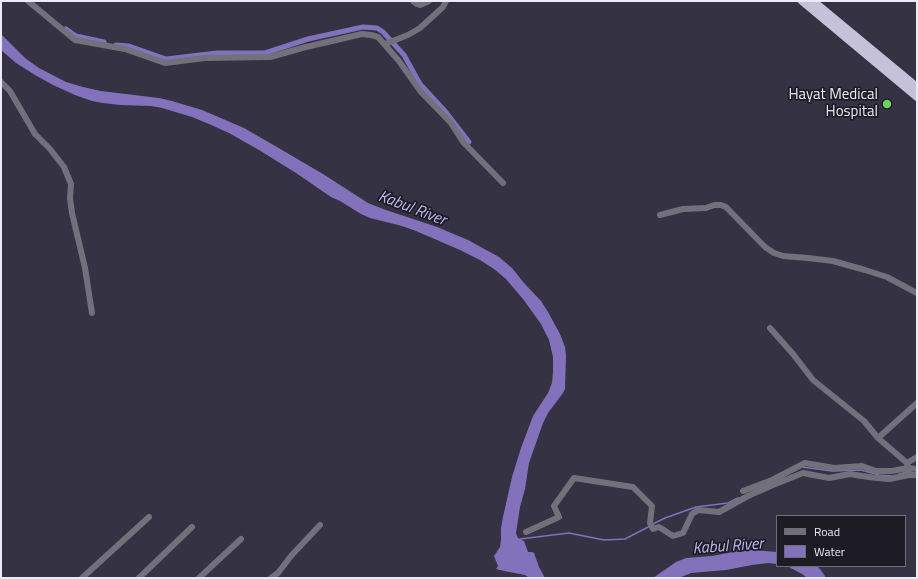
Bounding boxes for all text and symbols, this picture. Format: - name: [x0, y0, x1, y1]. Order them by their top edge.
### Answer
- place label: Hayat Medical Hospital: [788, 86, 878, 121]
- marker: Hayat Medical Hospital: [881, 98, 893, 110]
- water label: Kabul River: [376, 187, 448, 231]
- legend: [776, 515, 906, 567]
- text: Road: [814, 522, 840, 541]
- water label: Kabul River: [692, 535, 764, 559]
- text: Water: [814, 542, 845, 561]

